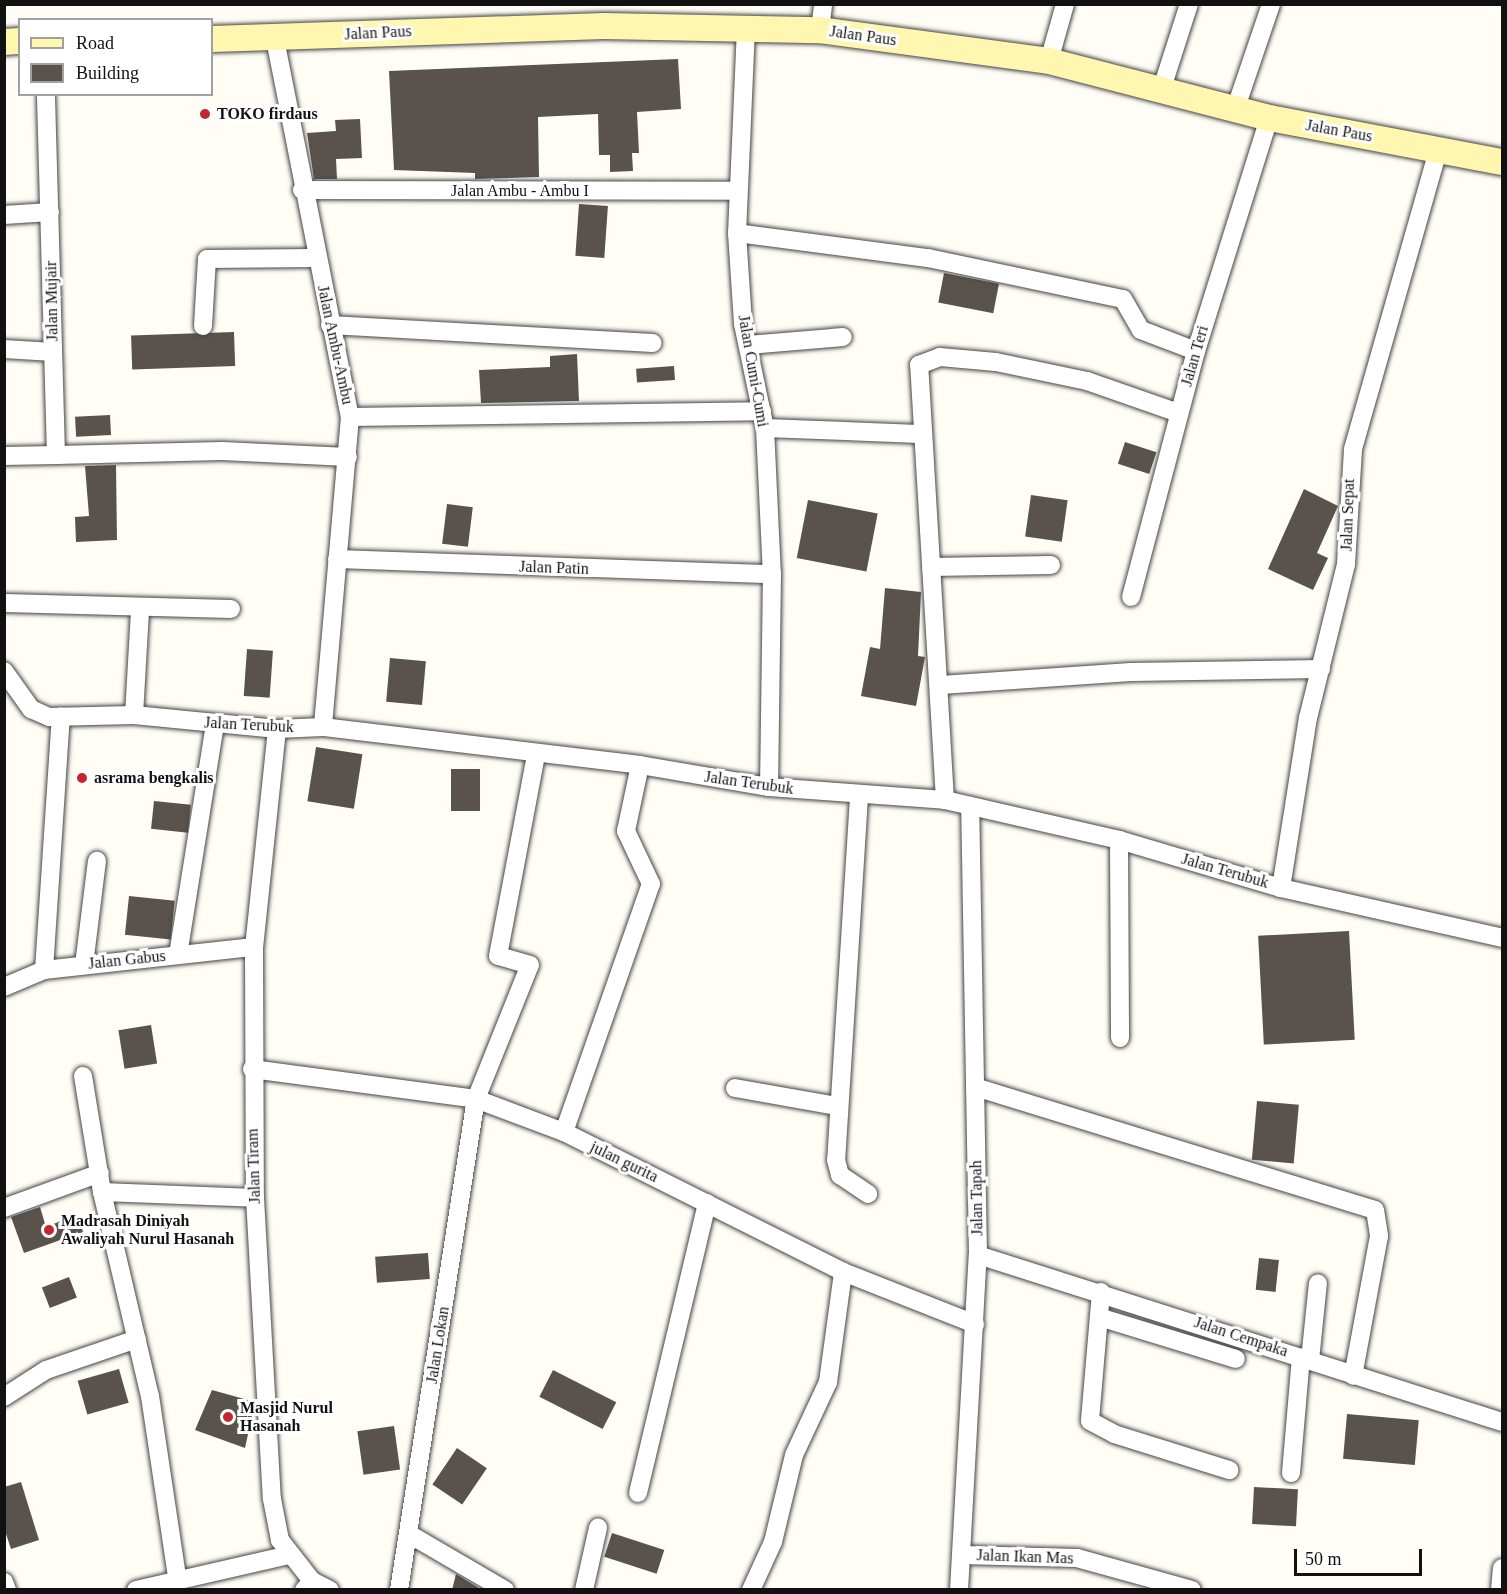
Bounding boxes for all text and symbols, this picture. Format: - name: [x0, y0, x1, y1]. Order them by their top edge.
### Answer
- legend: [18, 18, 213, 96]
- street label: Jalan Paus: [344, 22, 412, 44]
- street label: Jalan Paus: [828, 22, 898, 50]
- text: Road: [76, 33, 114, 53]
- text: Building: [76, 63, 139, 83]
- place label: TOKO firdaus: [217, 104, 318, 124]
- marker: TOKO firdaus: [198, 107, 212, 121]
- street label: Jalan Paus: [1304, 116, 1374, 146]
- street label: Jalan Ambu - Ambu I: [450, 181, 590, 201]
- street label: Jalan Mujair: [42, 261, 62, 341]
- street label: Jalan Ambu-Ambu: [313, 283, 357, 407]
- street label: Jalan Cumi-Cumi: [734, 314, 772, 428]
- street label: Jalan Teri: [1177, 323, 1213, 389]
- street label: Jalan Sepat: [1337, 478, 1359, 552]
- street label: Jalan Patin: [519, 557, 589, 579]
- street label: Jalan Terubuk: [204, 713, 294, 737]
- street label: Jalan Terubuk: [703, 767, 795, 799]
- place label: asrama bengkalis: [94, 768, 214, 788]
- marker: asrama bengkalis: [75, 771, 89, 785]
- street label: Jalan Terubuk: [1179, 849, 1271, 893]
- street label: Jalan Gabus: [87, 946, 167, 974]
- street label: Jalan Tiram: [243, 1128, 265, 1204]
- street label: julan gurita: [587, 1137, 661, 1187]
- street label: Jalan Tapah: [967, 1160, 987, 1236]
- place label: Madrasah Diniyah Awaliyah Nurul Hasanah: [61, 1211, 234, 1249]
- marker: Madrasah Diniyah Awaliyah Nurul Hasanah: [42, 1223, 56, 1237]
- street label: Jalan Lokan: [422, 1305, 454, 1385]
- street label: Jalan Cempaka: [1192, 1313, 1290, 1361]
- place label: Masjid Nurul Hasanah: [240, 1398, 333, 1436]
- marker: Masjid Nurul Hasanah: [221, 1410, 235, 1424]
- scale bar: [1297, 1537, 1424, 1575]
- street label: Jalan Ikan Mas: [976, 1546, 1074, 1568]
- text: 50 m: [1305, 1549, 1342, 1569]

